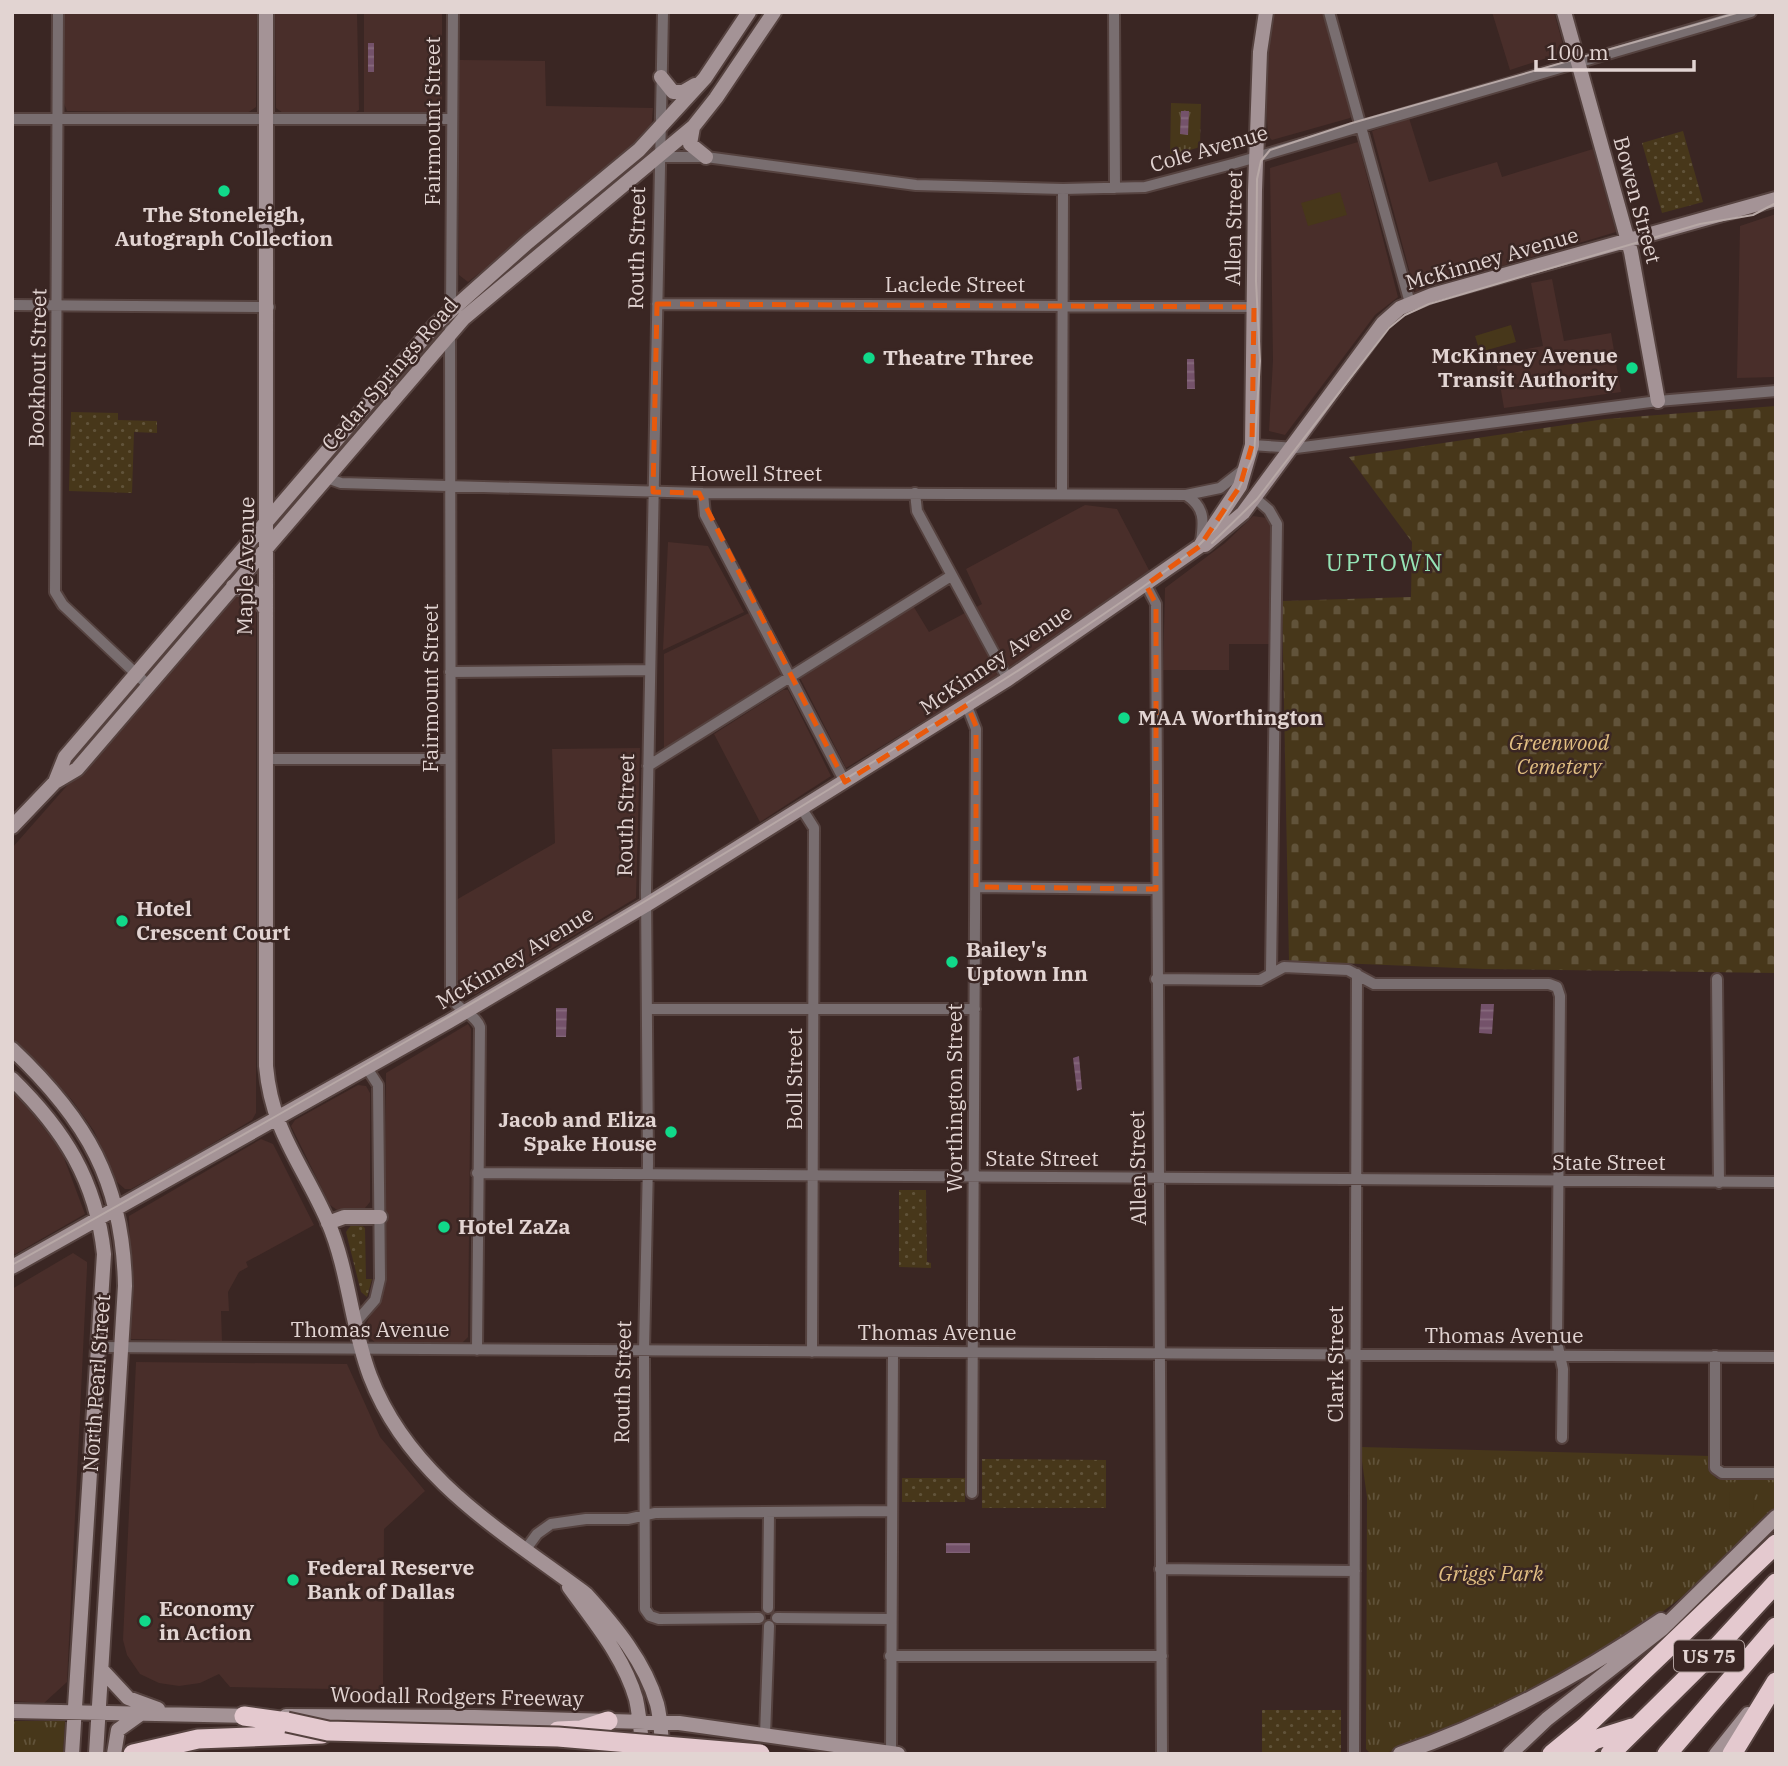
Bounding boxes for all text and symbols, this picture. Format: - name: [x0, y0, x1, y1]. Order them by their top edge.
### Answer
- scale bar: [1536, 28, 1694, 72]
- street label: Fairmount Street: [418, 36, 446, 206]
- text: 100 m: [1546, 38, 1609, 66]
- street label: Cole Avenue: [1146, 118, 1271, 178]
- street label: Bowen Street: [1608, 133, 1668, 266]
- street label: Allen Street: [1218, 170, 1248, 286]
- marker: The Stoneleigh, Autograph Collection: [216, 183, 232, 199]
- street label: Routh Street: [621, 186, 651, 310]
- place label: The Stoneleigh, Autograph Collection: [115, 200, 333, 252]
- street label: McKinney Avenue: [1402, 220, 1581, 296]
- street label: Laclede Street: [885, 270, 1025, 298]
- street label: Bookhout Street: [22, 288, 52, 448]
- street label: Cedar Springs Road: [315, 291, 464, 456]
- place label: McKinney Avenue Transit Authority: [1432, 341, 1618, 393]
- place label: Theatre Three: [883, 343, 1034, 371]
- marker: Theatre Three: [861, 350, 877, 366]
- marker: McKinney Avenue Transit Authority: [1624, 360, 1640, 376]
- street label: Howell Street: [690, 459, 822, 487]
- street label: Maple Avenue: [230, 496, 260, 636]
- district label: UPTOWN: [1326, 546, 1444, 578]
- street label: McKinney Avenue: [914, 598, 1077, 721]
- street label: Fairmount Street: [416, 603, 444, 773]
- place label: MAA Worthington: [1138, 703, 1324, 731]
- marker: MAA Worthington: [1116, 710, 1132, 726]
- park label: Greenwood Cemetery: [1509, 728, 1610, 780]
- street label: Routh Street: [610, 753, 640, 877]
- place label: Hotel Crescent Court: [136, 894, 290, 946]
- street label: McKinney Avenue: [431, 899, 598, 1015]
- marker: Hotel Crescent Court: [114, 913, 130, 929]
- place label: Bailey's Uptown Inn: [966, 935, 1088, 987]
- marker: Bailey's Uptown Inn: [944, 954, 960, 970]
- street label: Worthington Street: [940, 1003, 968, 1193]
- street label: Boll Street: [780, 1028, 808, 1130]
- place label: Jacob and Eliza Spake House: [498, 1105, 657, 1157]
- street label: Allen Street: [1122, 1110, 1152, 1226]
- marker: Jacob and Eliza Spake House: [663, 1124, 679, 1140]
- street label: State Street: [985, 1144, 1099, 1172]
- street label: State Street: [1552, 1148, 1666, 1176]
- place label: Hotel ZaZa: [458, 1212, 571, 1240]
- marker: Hotel ZaZa: [436, 1219, 452, 1235]
- street label: North Pearl Street: [76, 1293, 116, 1473]
- street label: Clark Street: [1321, 1306, 1349, 1422]
- street label: Thomas Avenue: [290, 1315, 450, 1343]
- street label: Thomas Avenue: [857, 1318, 1017, 1346]
- street label: Routh Street: [607, 1320, 637, 1444]
- street label: Thomas Avenue: [1424, 1321, 1584, 1349]
- place label: Federal Reserve Bank of Dallas: [307, 1553, 474, 1605]
- park label: Griggs Park: [1438, 1559, 1545, 1587]
- marker: Federal Reserve Bank of Dallas: [285, 1572, 301, 1588]
- place label: Economy in Action: [159, 1594, 254, 1646]
- marker: Economy in Action: [137, 1613, 153, 1629]
- road number: US 75: [1674, 1640, 1744, 1672]
- street label: Woodall Rodgers Freeway: [330, 1680, 585, 1712]

